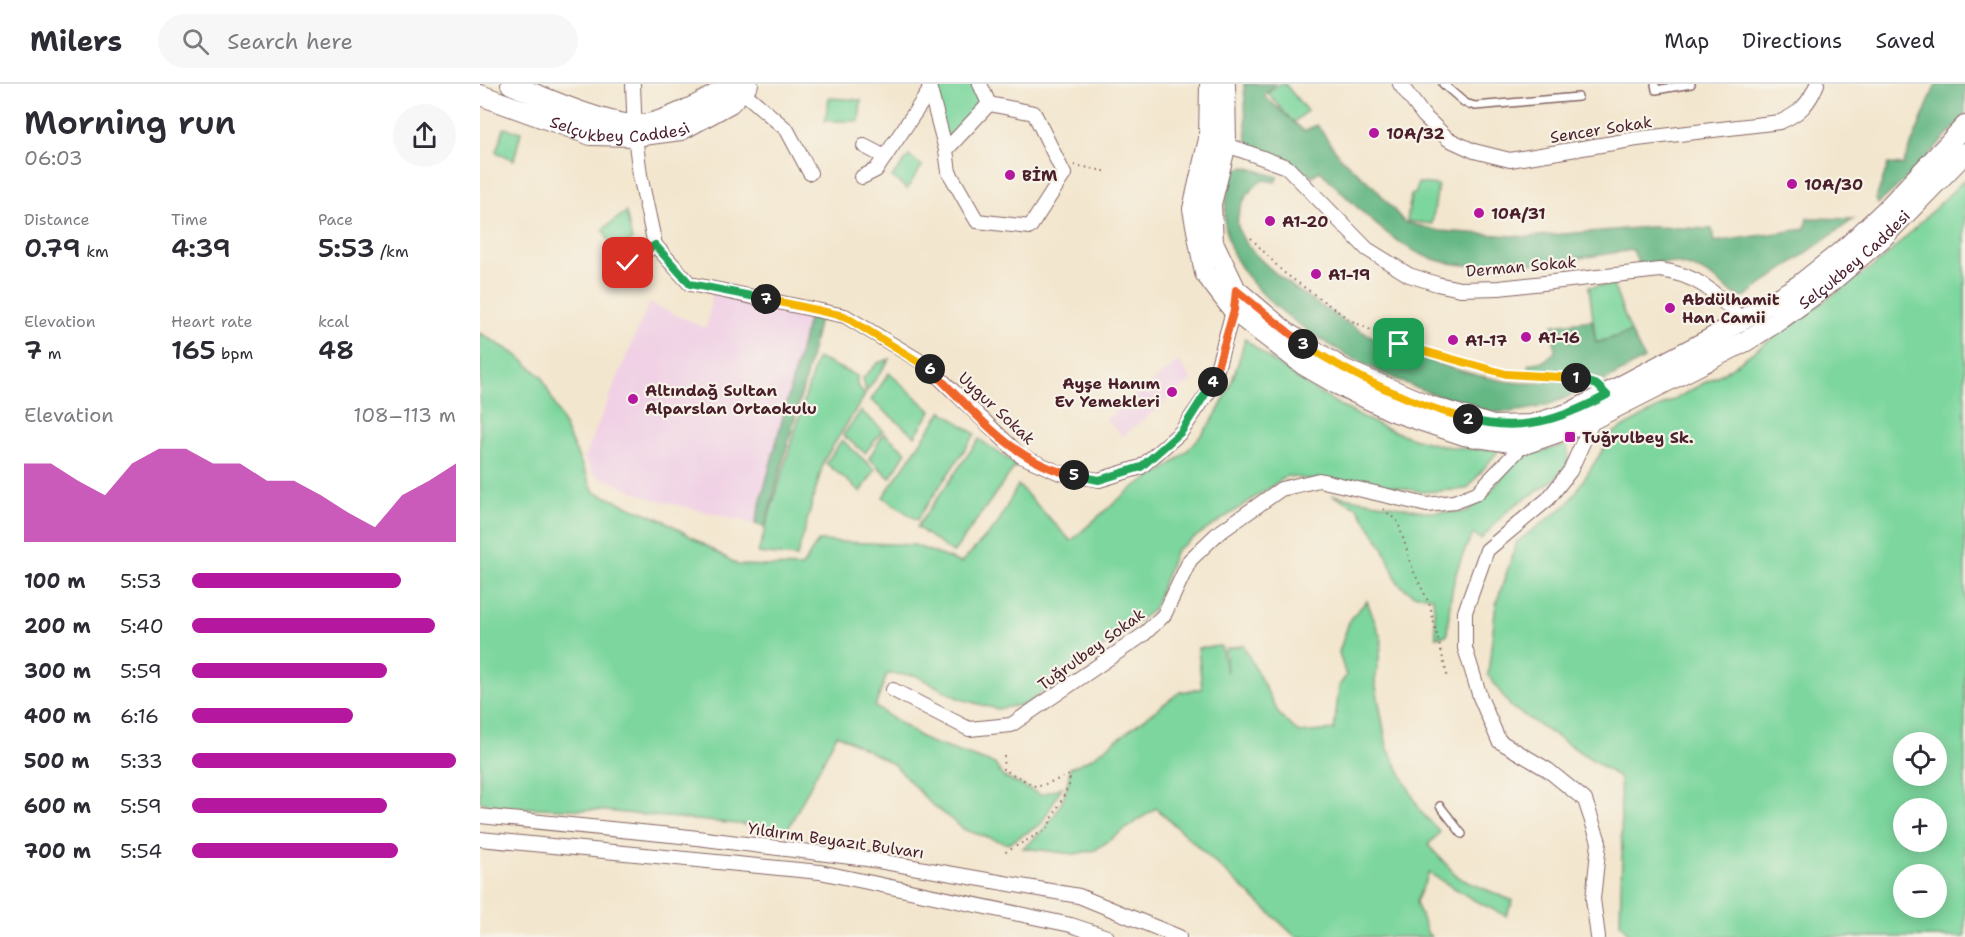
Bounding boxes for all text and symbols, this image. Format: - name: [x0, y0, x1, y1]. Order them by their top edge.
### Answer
- search box: [158, 14, 578, 68]
- text: Milers: [30, 22, 122, 60]
- icon: search: [179, 25, 212, 58]
- text: Search here: [227, 27, 353, 56]
- text: Map: [1664, 27, 1709, 55]
- text: Directions: [1742, 27, 1842, 55]
- text: Saved: [1875, 27, 1935, 55]
- text: Morning run: [24, 100, 236, 145]
- button: share: [393, 104, 456, 167]
- street label: Selçukbey Caddesi: [547, 111, 694, 147]
- street label: Sencer Sokak: [1549, 111, 1654, 148]
- place label: 10A/32: [1386, 123, 1445, 144]
- marker: 10A/32: [1367, 126, 1381, 140]
- text: 06:03: [24, 145, 83, 171]
- place label: BİM: [1022, 165, 1058, 186]
- marker: BİM: [1003, 168, 1017, 182]
- place label: 10A/30: [1804, 174, 1863, 195]
- marker: 10A/30: [1785, 177, 1799, 191]
- place label: 10A/31: [1491, 203, 1546, 224]
- marker: 10A/31: [1472, 206, 1486, 220]
- street label: Selçukbey Caddesi: [1794, 206, 1915, 314]
- text: Distance: [24, 209, 90, 230]
- text: Time: [171, 209, 208, 230]
- text: Pace: [318, 209, 353, 230]
- place label: A1-20: [1282, 211, 1328, 232]
- marker: A1-20: [1263, 214, 1277, 228]
- text: 0.79: [24, 230, 81, 265]
- text: 4:39: [171, 230, 231, 265]
- text: 5:53: [318, 230, 375, 265]
- pin: [602, 237, 653, 288]
- text: km: [81, 241, 109, 262]
- text: /km: [375, 241, 409, 262]
- icon: check: [611, 246, 644, 279]
- street label: Derman Sokak: [1465, 251, 1577, 282]
- place label: A1-19: [1328, 264, 1370, 285]
- marker: A1-19: [1309, 267, 1323, 281]
- pin: 7: [751, 284, 781, 314]
- text: 7: [760, 288, 772, 309]
- place label: Abdülhamit Han Camii: [1682, 289, 1780, 328]
- marker: Abdülhamit Han Camii: [1663, 301, 1677, 315]
- text: Elevation: [24, 311, 96, 332]
- text: Heart rate: [171, 311, 253, 332]
- text: kcal: [318, 311, 349, 332]
- pin: [1373, 318, 1424, 369]
- icon: arrive: [1382, 327, 1415, 360]
- place label: A1-16: [1538, 327, 1580, 348]
- pin: 3: [1288, 329, 1318, 359]
- place label: A1-17: [1465, 330, 1507, 351]
- marker: A1-16: [1519, 330, 1533, 344]
- text: 7: [24, 332, 42, 367]
- text: 165: [171, 332, 216, 367]
- text: 48: [318, 332, 354, 367]
- text: 3: [1297, 333, 1309, 354]
- marker: A1-17: [1446, 333, 1460, 347]
- text: m: [42, 343, 61, 364]
- text: bpm: [216, 343, 253, 364]
- pin: 6: [915, 354, 945, 384]
- text: 6: [924, 358, 936, 379]
- pin: 1: [1561, 363, 1591, 393]
- street label: Uygur Sokak: [954, 367, 1040, 449]
- pin: 4: [1198, 367, 1228, 397]
- text: 1: [1572, 367, 1580, 388]
- text: 4: [1207, 371, 1219, 392]
- place label: Ayşe Hanım Ev Yemekleri: [1055, 373, 1160, 412]
- place label: Altındağ Sultan Alparslan Ortaokulu: [645, 380, 817, 419]
- marker: Ayşe Hanım Ev Yemekleri: [1165, 385, 1179, 399]
- marker: Altındağ Sultan Alparslan Ortaokulu: [626, 392, 640, 406]
- text: Elevation: [24, 402, 114, 428]
- text: 108–113 m: [353, 402, 456, 428]
- pin: 2: [1453, 404, 1483, 434]
- text: 2: [1462, 408, 1474, 429]
- place label: Tuğrulbey Sk.: [1582, 427, 1694, 448]
- marker: Tuğrulbey Sk.: [1563, 430, 1577, 444]
- pin: 5: [1059, 460, 1089, 490]
- text: 5: [1069, 464, 1079, 485]
- text: 100 m: [24, 568, 86, 594]
- text: 5:53: [120, 568, 162, 594]
- street label: Tuğrulbey Sokak: [1034, 603, 1149, 695]
- text: 200 m: [24, 613, 91, 639]
- text: 5:40: [120, 613, 164, 639]
- text: 300 m: [24, 658, 91, 684]
- text: 5:59: [120, 658, 162, 684]
- text: 400 m: [24, 703, 91, 729]
- text: 6:16: [120, 703, 159, 729]
- map controls: [1893, 732, 1947, 918]
- button: locate: [1893, 732, 1947, 786]
- text: 500 m: [24, 748, 90, 774]
- text: 5:33: [120, 748, 163, 774]
- text: 600 m: [24, 793, 91, 819]
- text: 5:59: [120, 793, 162, 819]
- button: +: [1893, 798, 1947, 852]
- street label: Yıldırım Beyazıt Bulvarı: [746, 818, 926, 863]
- text: 700 m: [24, 838, 91, 864]
- text: 5:54: [120, 838, 162, 864]
- button: −: [1893, 864, 1947, 918]

